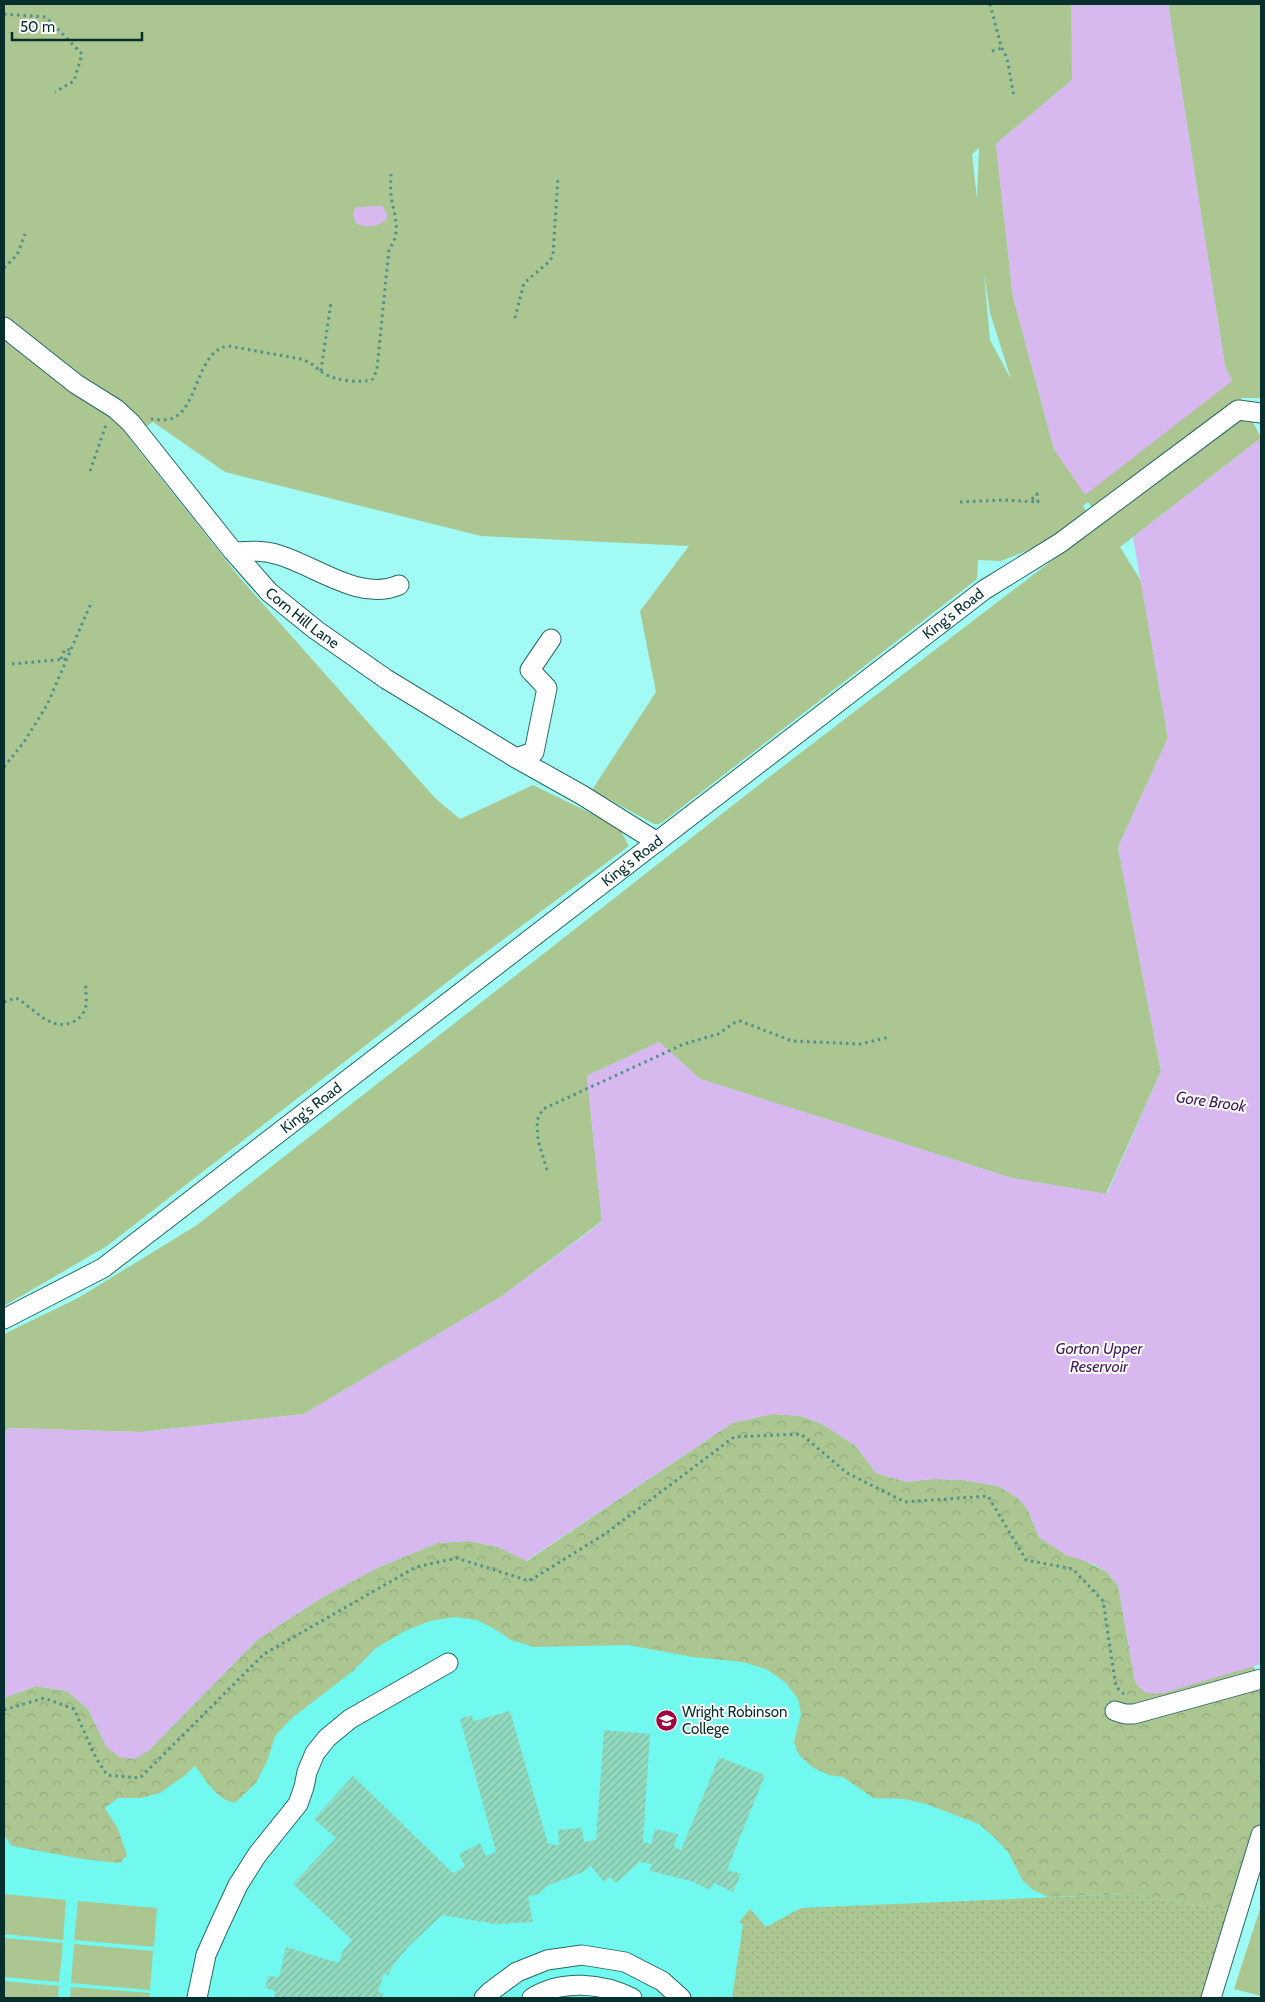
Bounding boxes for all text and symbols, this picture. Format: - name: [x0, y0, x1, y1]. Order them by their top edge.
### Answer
- scale bar: [12, 10, 142, 42]
- text: 50 m: [20, 18, 55, 36]
- street label: Corn Hill Lane: [262, 584, 343, 653]
- street label: King's Road: [919, 585, 987, 643]
- street label: King's Road: [598, 832, 666, 890]
- street label: King's Road: [277, 1079, 345, 1137]
- water label: Gore Brook: [1175, 1087, 1248, 1116]
- water label: Gorton Upper Reservoir: [1055, 1339, 1144, 1376]
- place label: Wright Robinson College: [682, 1703, 787, 1738]
- school or university icon: Wright Robinson College: [654, 1709, 678, 1733]

